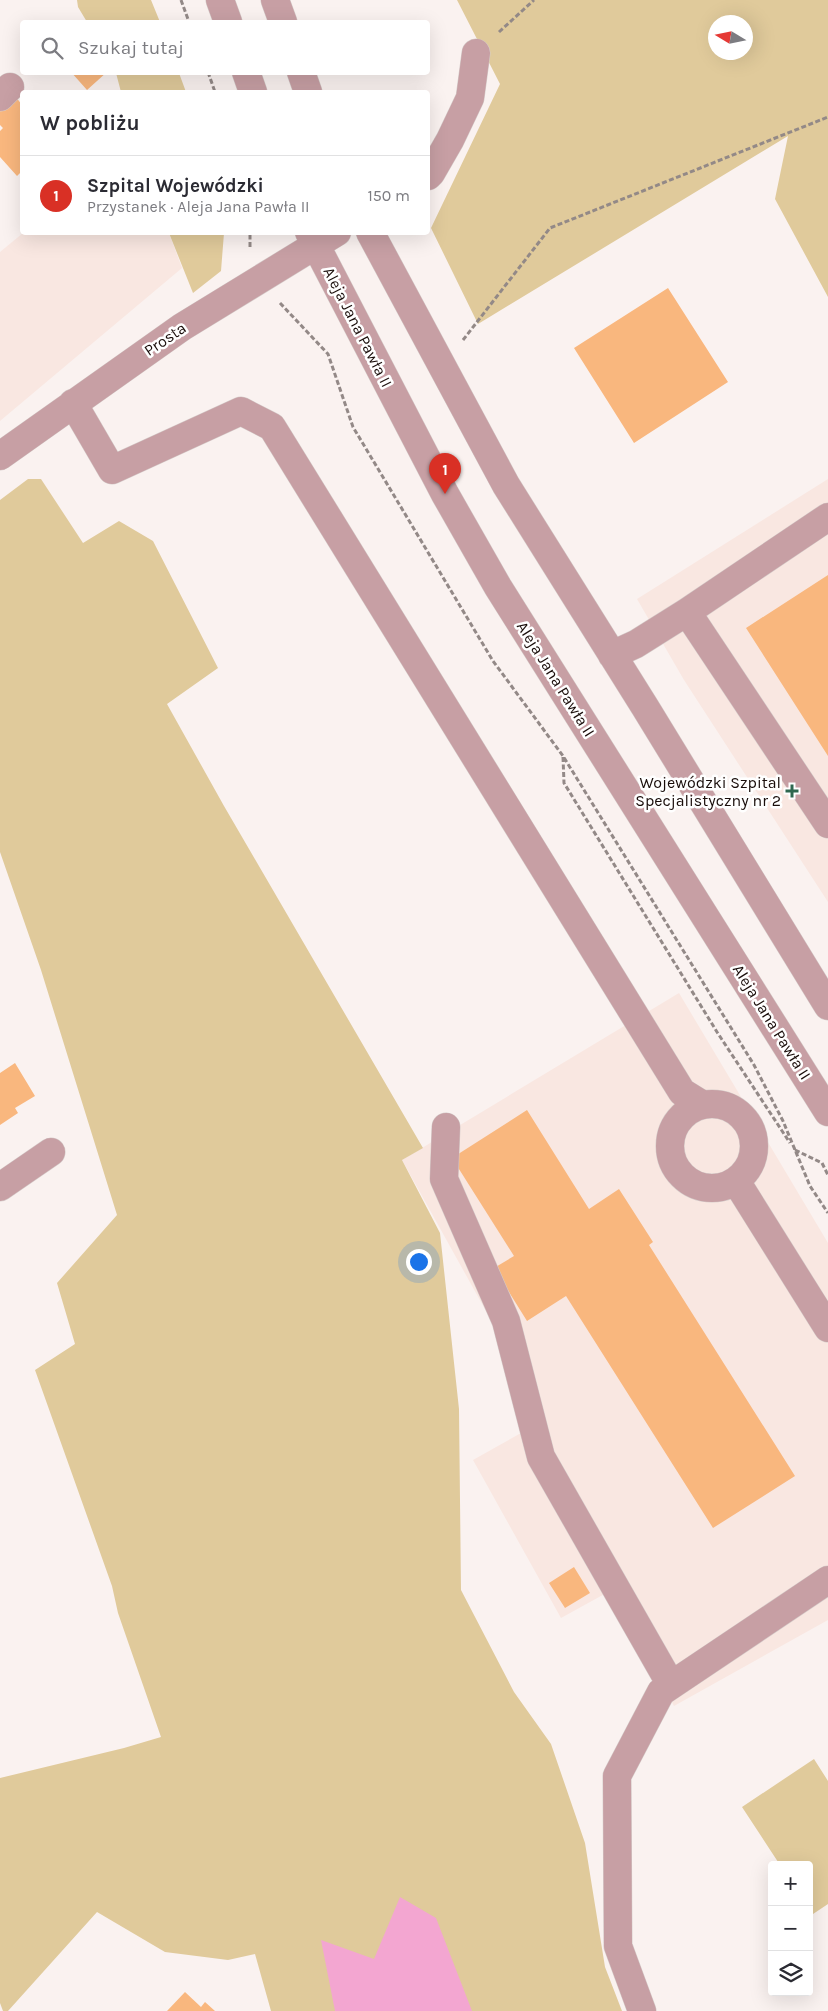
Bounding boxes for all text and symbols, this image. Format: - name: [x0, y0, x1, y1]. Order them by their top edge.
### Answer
- north arrow: [708, 15, 753, 60]
- search box: [20, 20, 430, 75]
- icon: search: [38, 34, 66, 62]
- text: Szukaj tutaj: [78, 37, 184, 59]
- text: W pobliżu: [40, 111, 140, 135]
- text: Szpital Wojewódzki: [87, 175, 264, 197]
- text: 1: [53, 186, 59, 205]
- text: 150 m: [367, 186, 410, 205]
- text: Przystanek · Aleja Jana Pawła II: [87, 197, 310, 216]
- street label: Aleja Jana Pawła II: [319, 264, 397, 390]
- street label: Prosta: [140, 318, 190, 360]
- pin: 1: [429, 453, 461, 494]
- street label: Aleja Jana Pawła II: [513, 618, 599, 740]
- place label: Wojewódzki Szpital Specjalistyczny nr 2: [635, 773, 781, 810]
- marker: Wojewódzki Szpital Specjalistyczny nr 2: [785, 784, 799, 798]
- street label: Aleja Jana Pawła II: [729, 961, 815, 1083]
- your location: [406, 1249, 432, 1275]
- map controls: [768, 1861, 813, 1996]
- button: +: [768, 1861, 813, 1906]
- button: −: [768, 1906, 813, 1951]
- button: layers: [768, 1951, 813, 1996]

